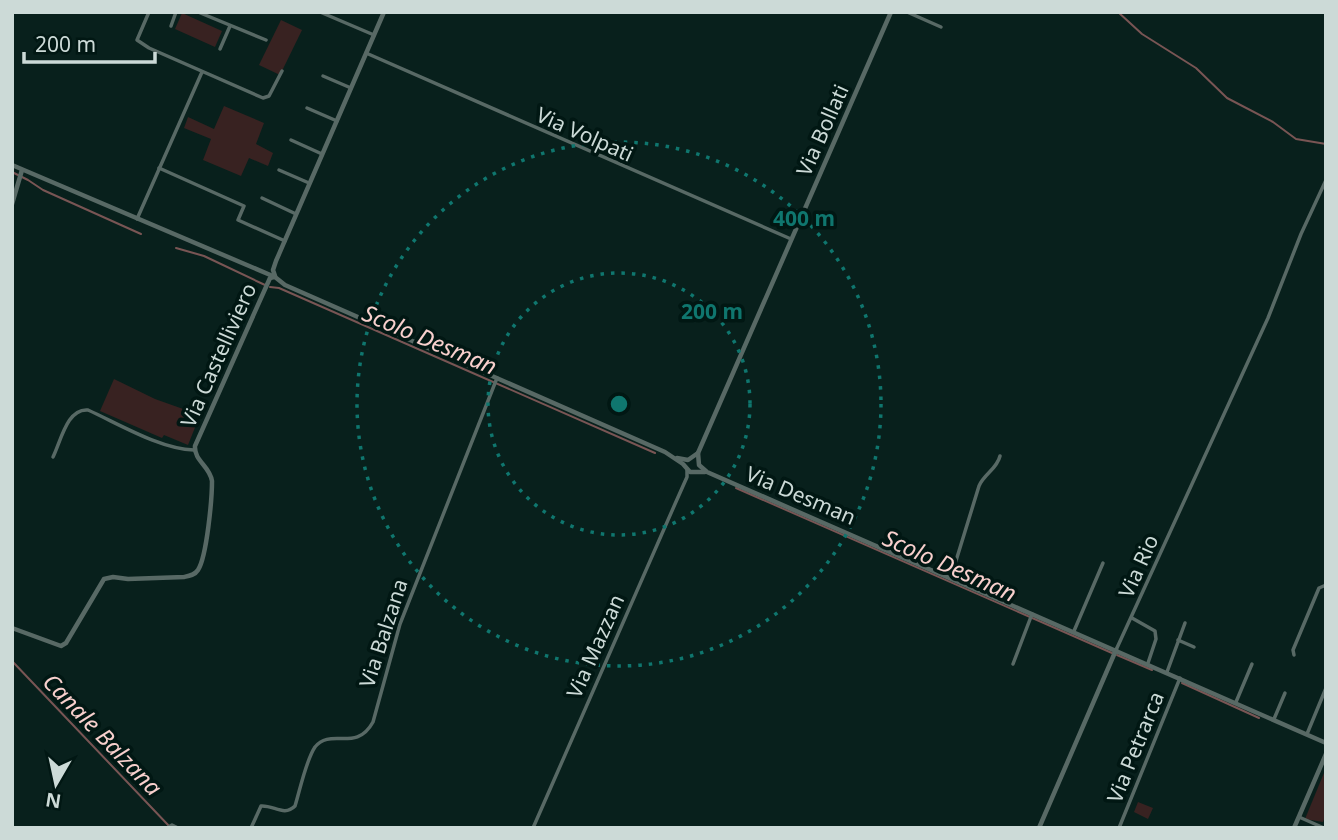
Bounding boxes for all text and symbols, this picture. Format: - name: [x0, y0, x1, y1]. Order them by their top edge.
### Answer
- scale bar: [24, 21, 156, 65]
- text: 200 m: [35, 30, 96, 58]
- street label: Via Bollati: [789, 80, 855, 180]
- street label: Via Volpati: [532, 100, 638, 168]
- text: 400 m: [773, 204, 835, 232]
- street label: Via Castelliviero: [174, 279, 262, 431]
- water label: Scolo Desman: [358, 296, 502, 382]
- text: 200 m: [681, 297, 743, 325]
- centre of rings: [607, 392, 631, 416]
- street label: Via Desman: [742, 459, 860, 531]
- water label: Scolo Desman: [878, 521, 1022, 609]
- street label: Via Rio: [1112, 530, 1164, 602]
- street label: Via Balzana: [352, 575, 414, 691]
- street label: Via Mazzan: [560, 590, 630, 702]
- water label: Canale Balzana: [36, 666, 170, 802]
- street label: Via Petrarca: [1100, 687, 1170, 807]
- north arrow: [21, 749, 91, 819]
- text: N: [44, 787, 63, 815]

